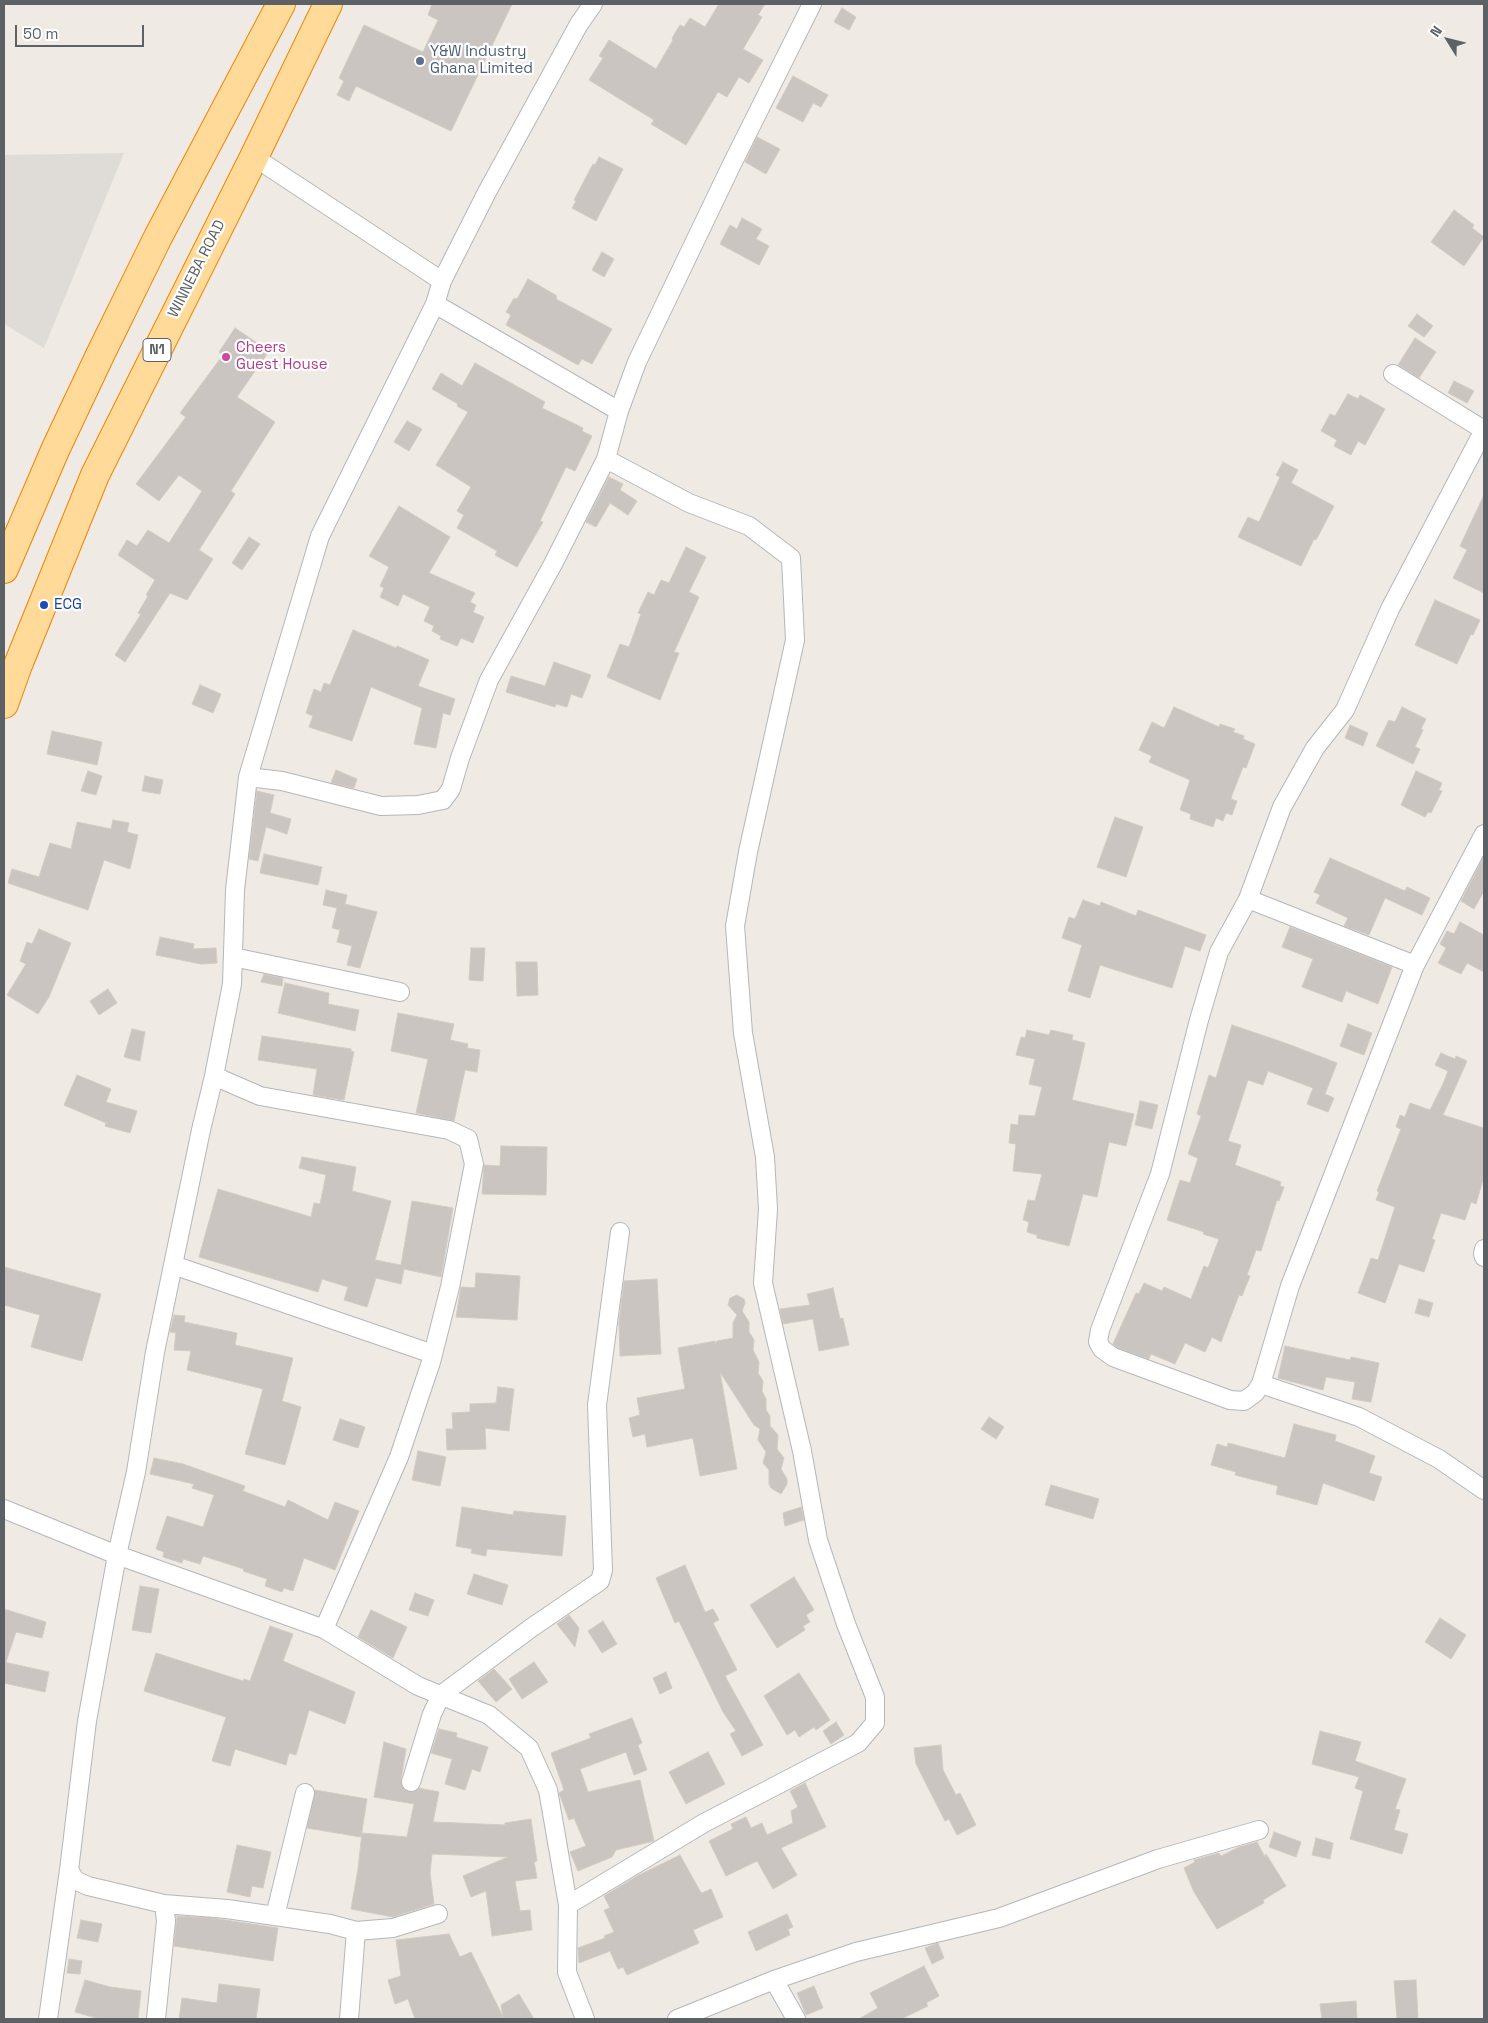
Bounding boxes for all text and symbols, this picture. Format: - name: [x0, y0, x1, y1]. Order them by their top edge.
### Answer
- scale bar: [18, 15, 146, 47]
- north arrow: [1423, 15, 1473, 65]
- text: N: [1426, 22, 1446, 40]
- text: 50 m: [23, 24, 58, 43]
- place label: Y&W Industry Ghana Limited: [430, 43, 533, 78]
- marker: Y&W Industry Ghana Limited: [414, 55, 426, 67]
- street label: WINNEBA ROAD: [165, 217, 229, 321]
- road number: N1: [143, 338, 171, 362]
- place label: Cheers Guest House: [236, 339, 328, 374]
- marker: Cheers Guest House: [220, 351, 232, 363]
- place label: ECG: [54, 596, 82, 614]
- marker: ECG: [38, 599, 50, 611]

